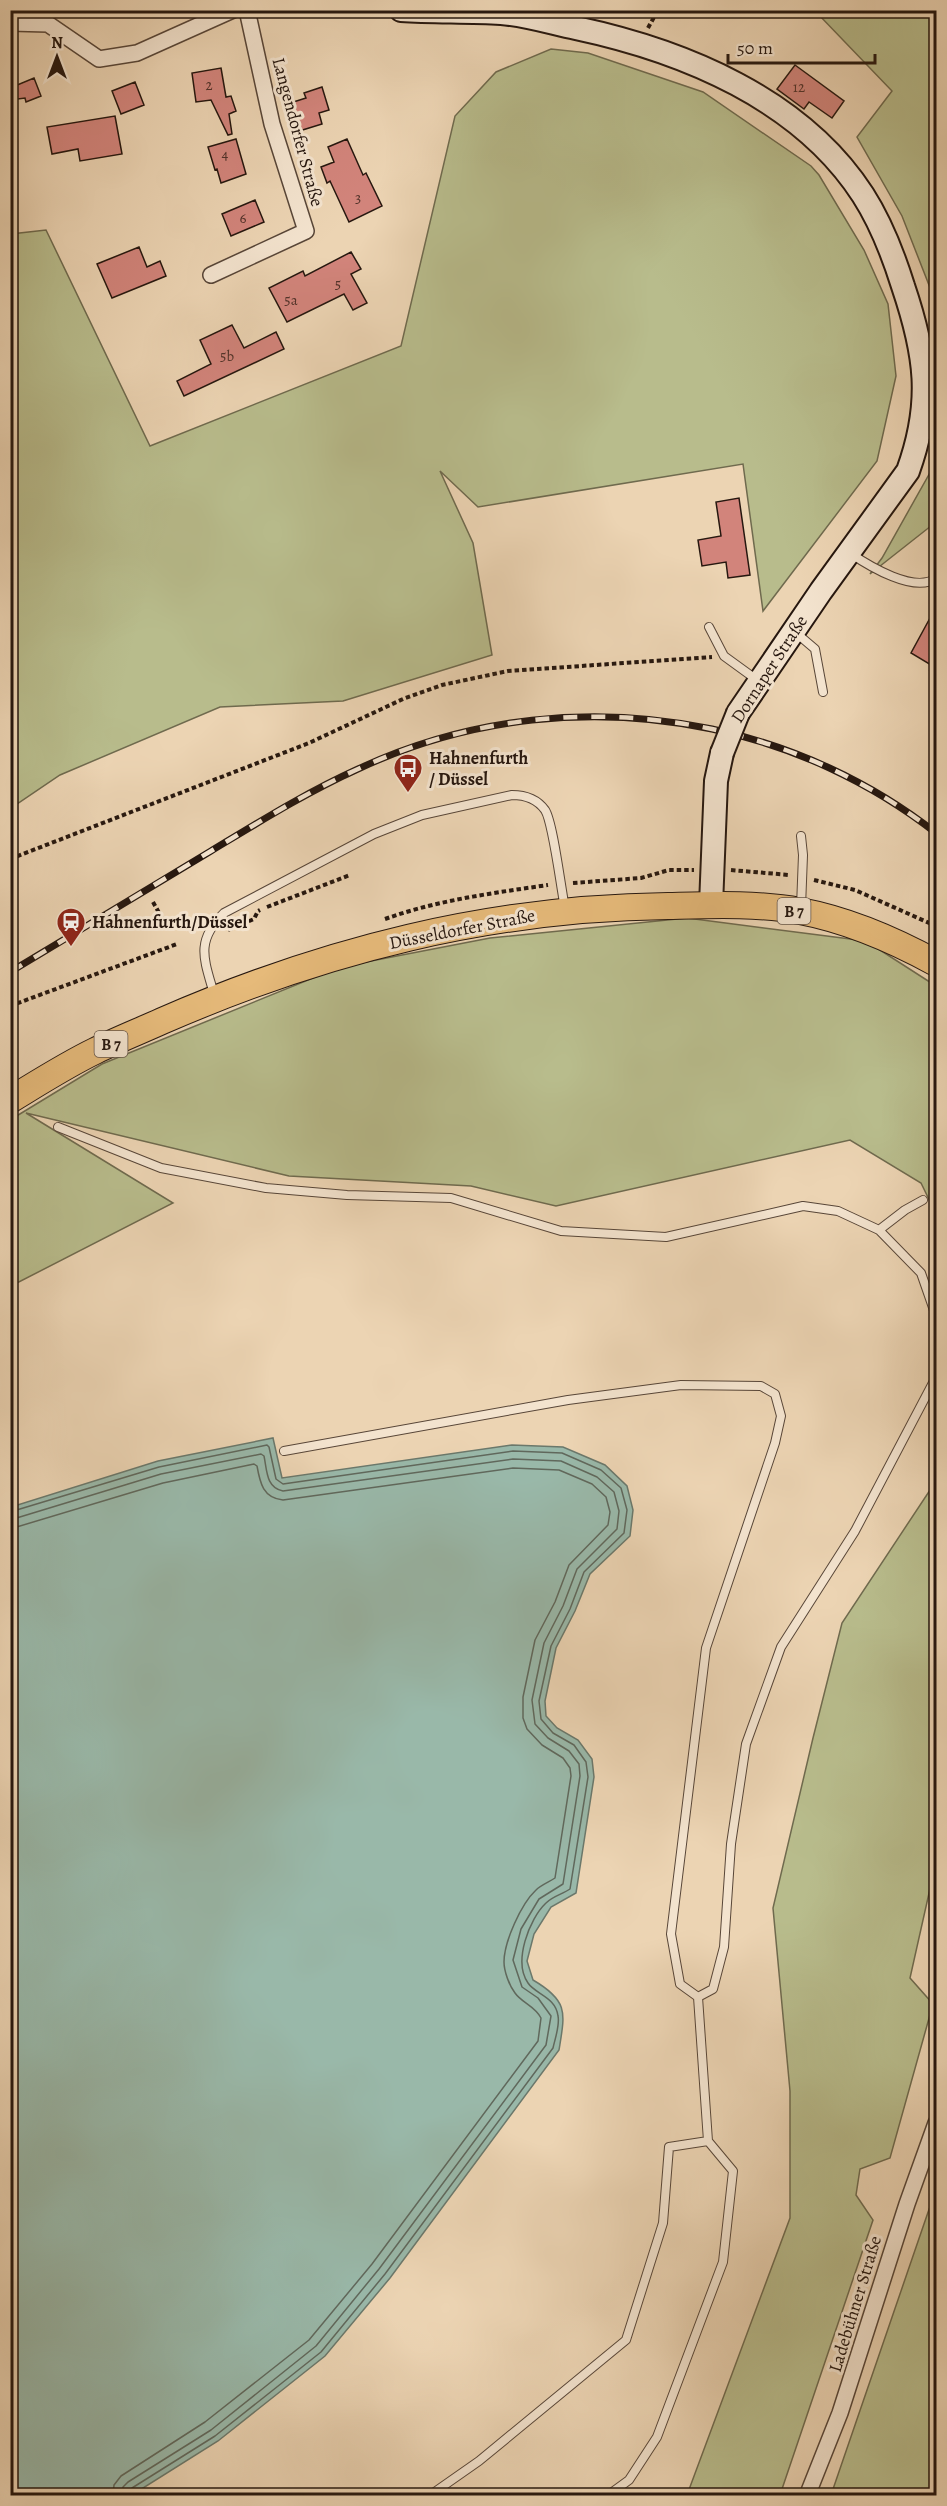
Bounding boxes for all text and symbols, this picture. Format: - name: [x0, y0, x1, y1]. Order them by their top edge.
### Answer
- north arrow: [27, 27, 87, 87]
- scale bar: [728, 27, 875, 65]
- text: N: [51, 32, 63, 54]
- text: 50 m: [737, 36, 773, 60]
- street label: Langendorfer Straße: [267, 55, 329, 209]
- house number: 2: [205, 75, 213, 95]
- house number: 12: [793, 77, 805, 97]
- house number: 4: [222, 144, 229, 164]
- house number: 3: [355, 188, 361, 208]
- house number: 6: [240, 208, 247, 228]
- house number: 5: [335, 274, 341, 294]
- house number: 5a: [284, 290, 298, 310]
- house number: 5b: [220, 346, 234, 366]
- street label: Dornaper Straße: [725, 610, 813, 728]
- place label: Hahnenfurth / Düssel: [429, 746, 529, 791]
- bus stop icon: Hahnenfurth / Düssel: [392, 752, 424, 794]
- road number: B 7: [778, 898, 810, 924]
- street label: Düsseldorfer Straße: [387, 903, 537, 955]
- station icon: Hahnenfurth/Düssel: [55, 906, 87, 948]
- place label: Hahnenfurth/Düssel: [92, 910, 247, 934]
- road number: B 7: [94, 1031, 128, 1057]
- street label: Ladebühner Straße: [823, 2233, 887, 2375]

